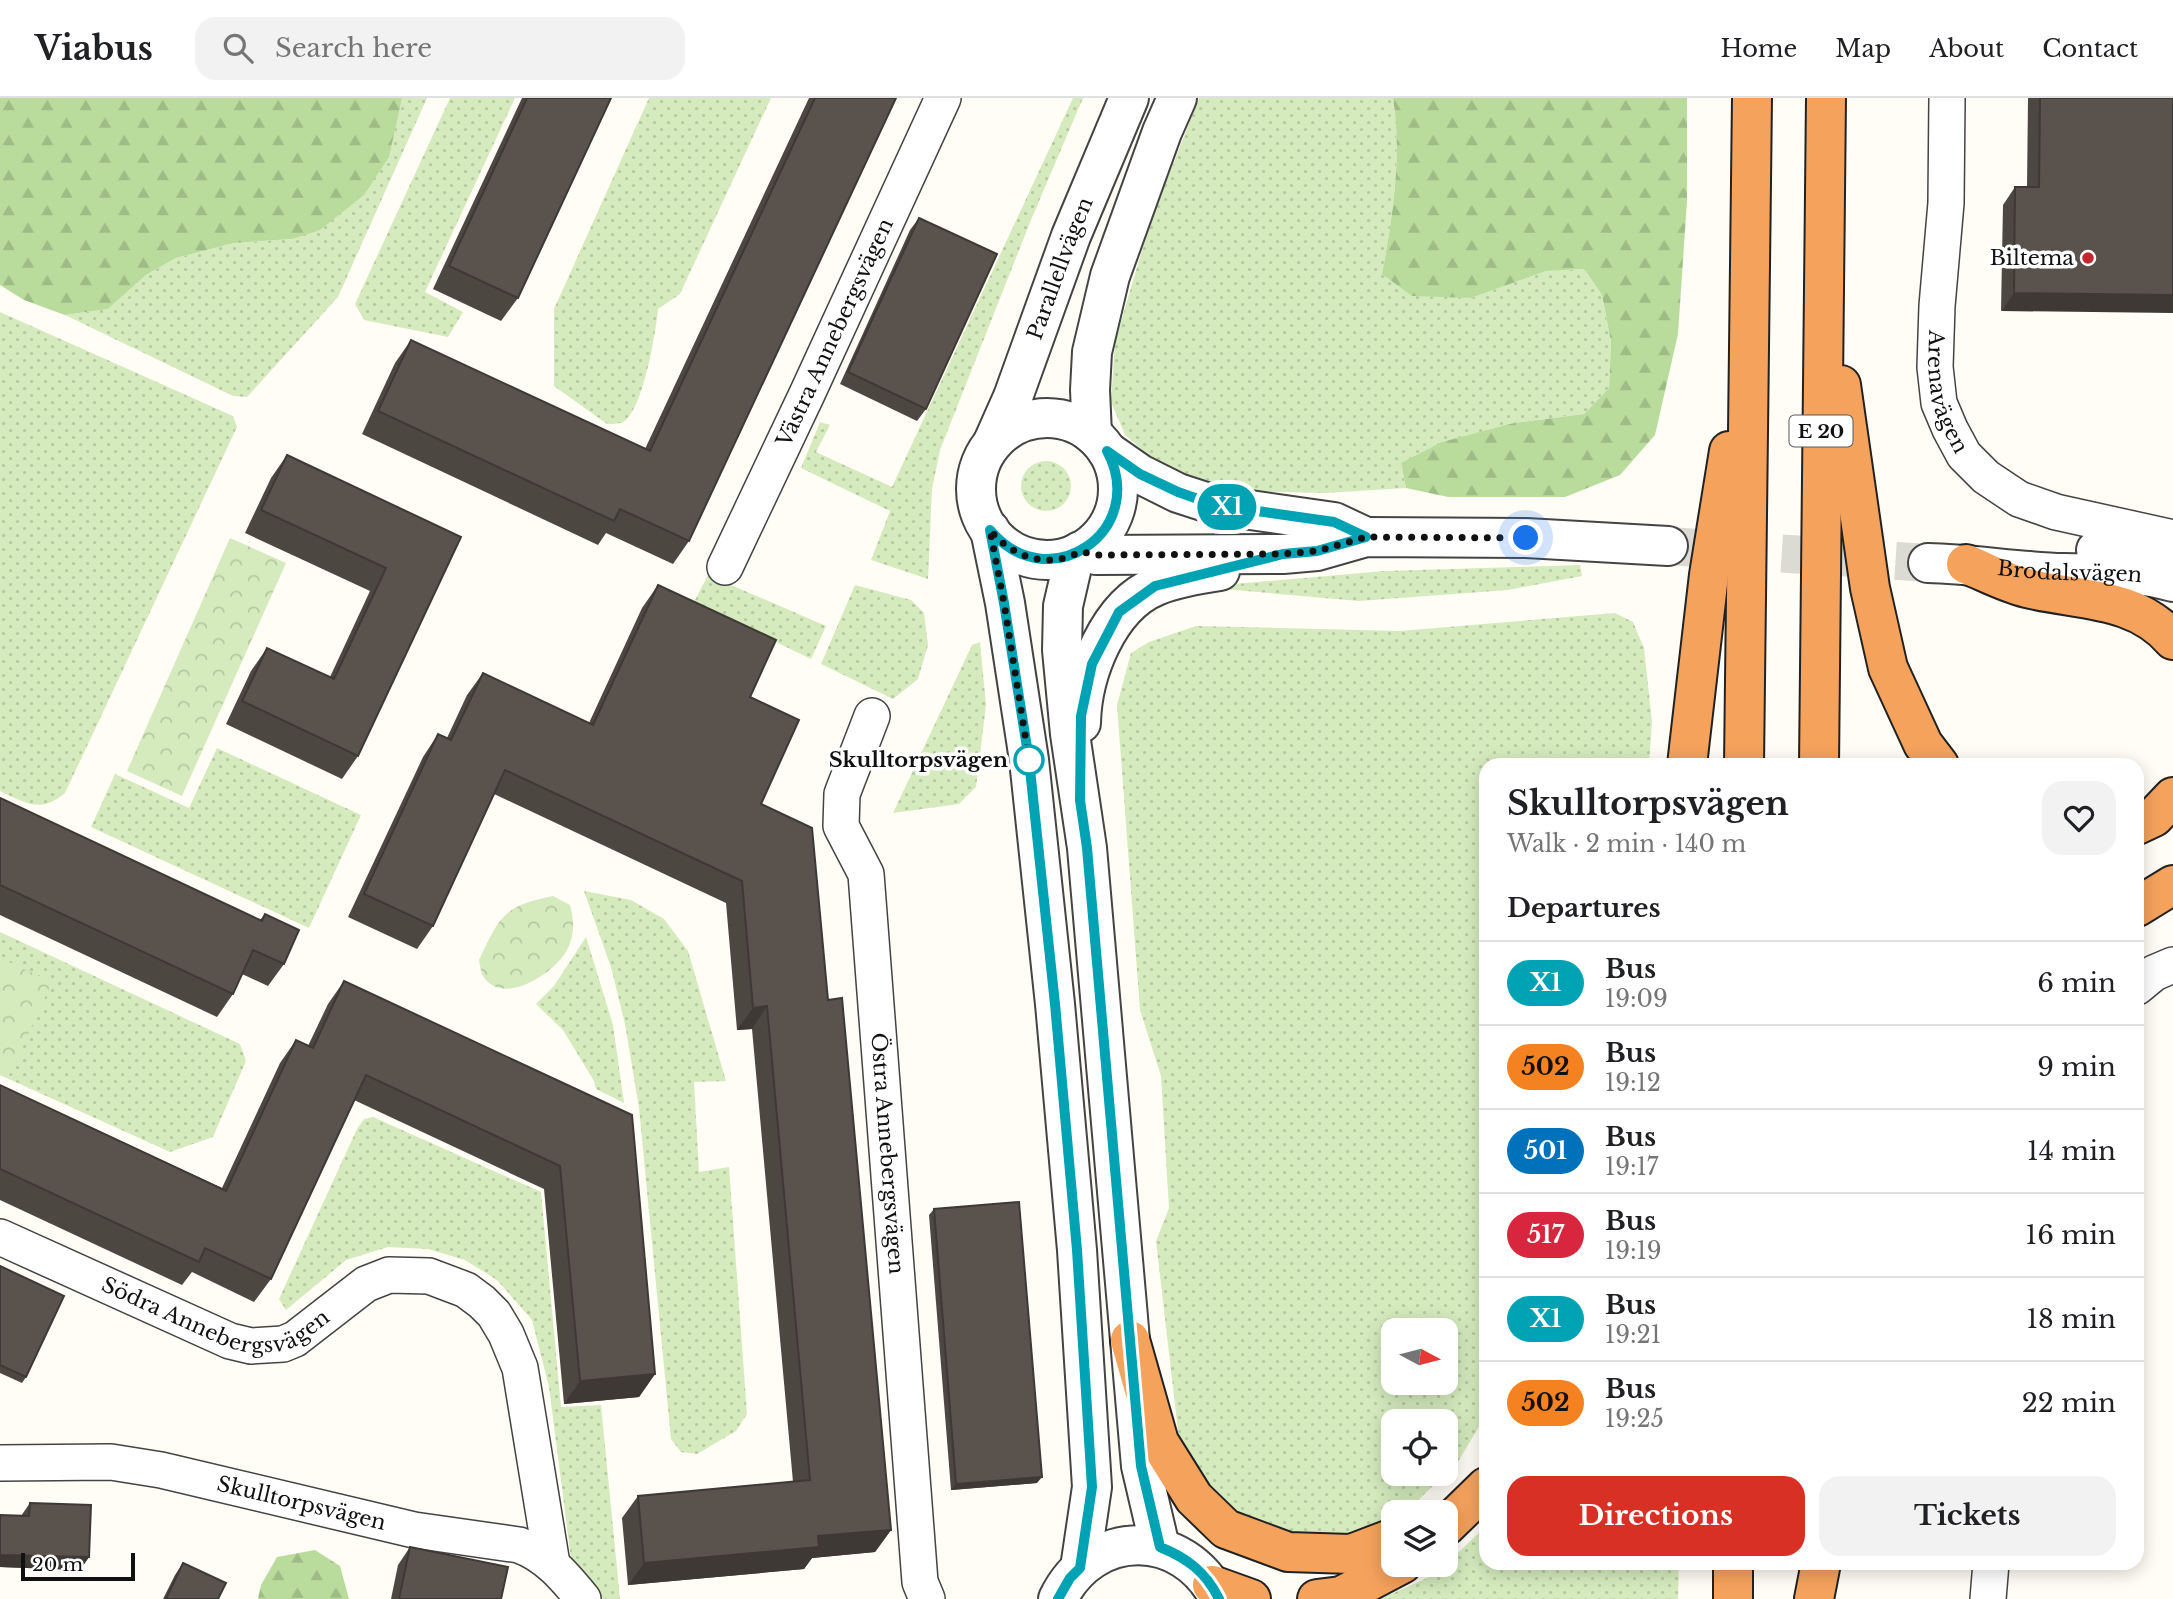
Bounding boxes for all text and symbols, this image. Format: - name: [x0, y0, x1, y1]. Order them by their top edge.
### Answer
- search box: [195, 17, 685, 80]
- text: Viabus: [35, 28, 153, 69]
- icon: search: [219, 29, 257, 67]
- text: Search here: [275, 32, 432, 64]
- text: Home: [1721, 34, 1797, 63]
- text: Map: [1835, 34, 1891, 63]
- text: About: [1929, 34, 2004, 63]
- text: Contact: [2042, 34, 2138, 63]
- street label: Parallellvägen: [1022, 194, 1099, 343]
- street label: Västra Annebergsvägen: [771, 214, 899, 452]
- place label: Biltema: [1990, 245, 2074, 271]
- marker: Biltema: [2080, 250, 2096, 266]
- street label: Arenavägen: [1922, 329, 1974, 458]
- road number: E 20: [1790, 416, 1853, 446]
- line badge: X1: [1196, 484, 1258, 530]
- text: X1: [1211, 492, 1243, 521]
- your location: [1508, 520, 1543, 555]
- street label: Brodalsvägen: [1996, 555, 2143, 588]
- marker: Skulltorpsvägen: [1014, 745, 1044, 775]
- place label: Skulltorpsvägen: [829, 747, 1008, 773]
- button: heart: [2042, 781, 2116, 855]
- text: Skulltorpsvägen: [1507, 783, 1789, 824]
- text: Walk · 2 min · 140 m: [1507, 830, 1746, 858]
- text: Departures: [1507, 892, 1661, 924]
- text: Bus: [1605, 953, 1656, 985]
- text: 6 min: [2037, 967, 2116, 999]
- text: X1: [1530, 968, 1561, 997]
- text: 19:09: [1605, 985, 1668, 1013]
- street label: Östra Annebergsvägen: [865, 1032, 909, 1275]
- text: Bus: [1605, 1037, 1656, 1069]
- text: 9 min: [2037, 1051, 2116, 1083]
- text: 502: [1521, 1052, 1570, 1081]
- text: 19:12: [1605, 1069, 1661, 1097]
- text: Bus: [1605, 1121, 1656, 1153]
- text: 14 min: [2027, 1135, 2116, 1167]
- text: 501: [1524, 1136, 1567, 1165]
- text: 19:17: [1605, 1153, 1658, 1181]
- text: Bus: [1605, 1205, 1656, 1237]
- text: 16 min: [2026, 1219, 2116, 1251]
- text: 517: [1527, 1220, 1564, 1249]
- text: 19:19: [1605, 1237, 1662, 1265]
- street label: Södra Annebergsvägen: [97, 1272, 335, 1359]
- text: Bus: [1605, 1289, 1656, 1321]
- text: 18 min: [2027, 1303, 2116, 1335]
- text: X1: [1530, 1304, 1561, 1333]
- north arrow: [1381, 1318, 1458, 1395]
- map controls: [1381, 1318, 1458, 1577]
- text: 19:21: [1605, 1321, 1661, 1349]
- text: Bus: [1605, 1373, 1656, 1405]
- text: 22 min: [2022, 1387, 2116, 1419]
- text: 502: [1521, 1388, 1570, 1417]
- text: 19:25: [1605, 1405, 1664, 1433]
- button: locate: [1381, 1409, 1458, 1486]
- street label: Skulltorpsvägen: [214, 1471, 389, 1536]
- button: Directions: [1507, 1476, 1805, 1556]
- button: Tickets: [1819, 1476, 2116, 1556]
- button: layers: [1381, 1500, 1458, 1577]
- scale bar: [21, 1550, 135, 1582]
- text: 20 m: [32, 1553, 83, 1576]

